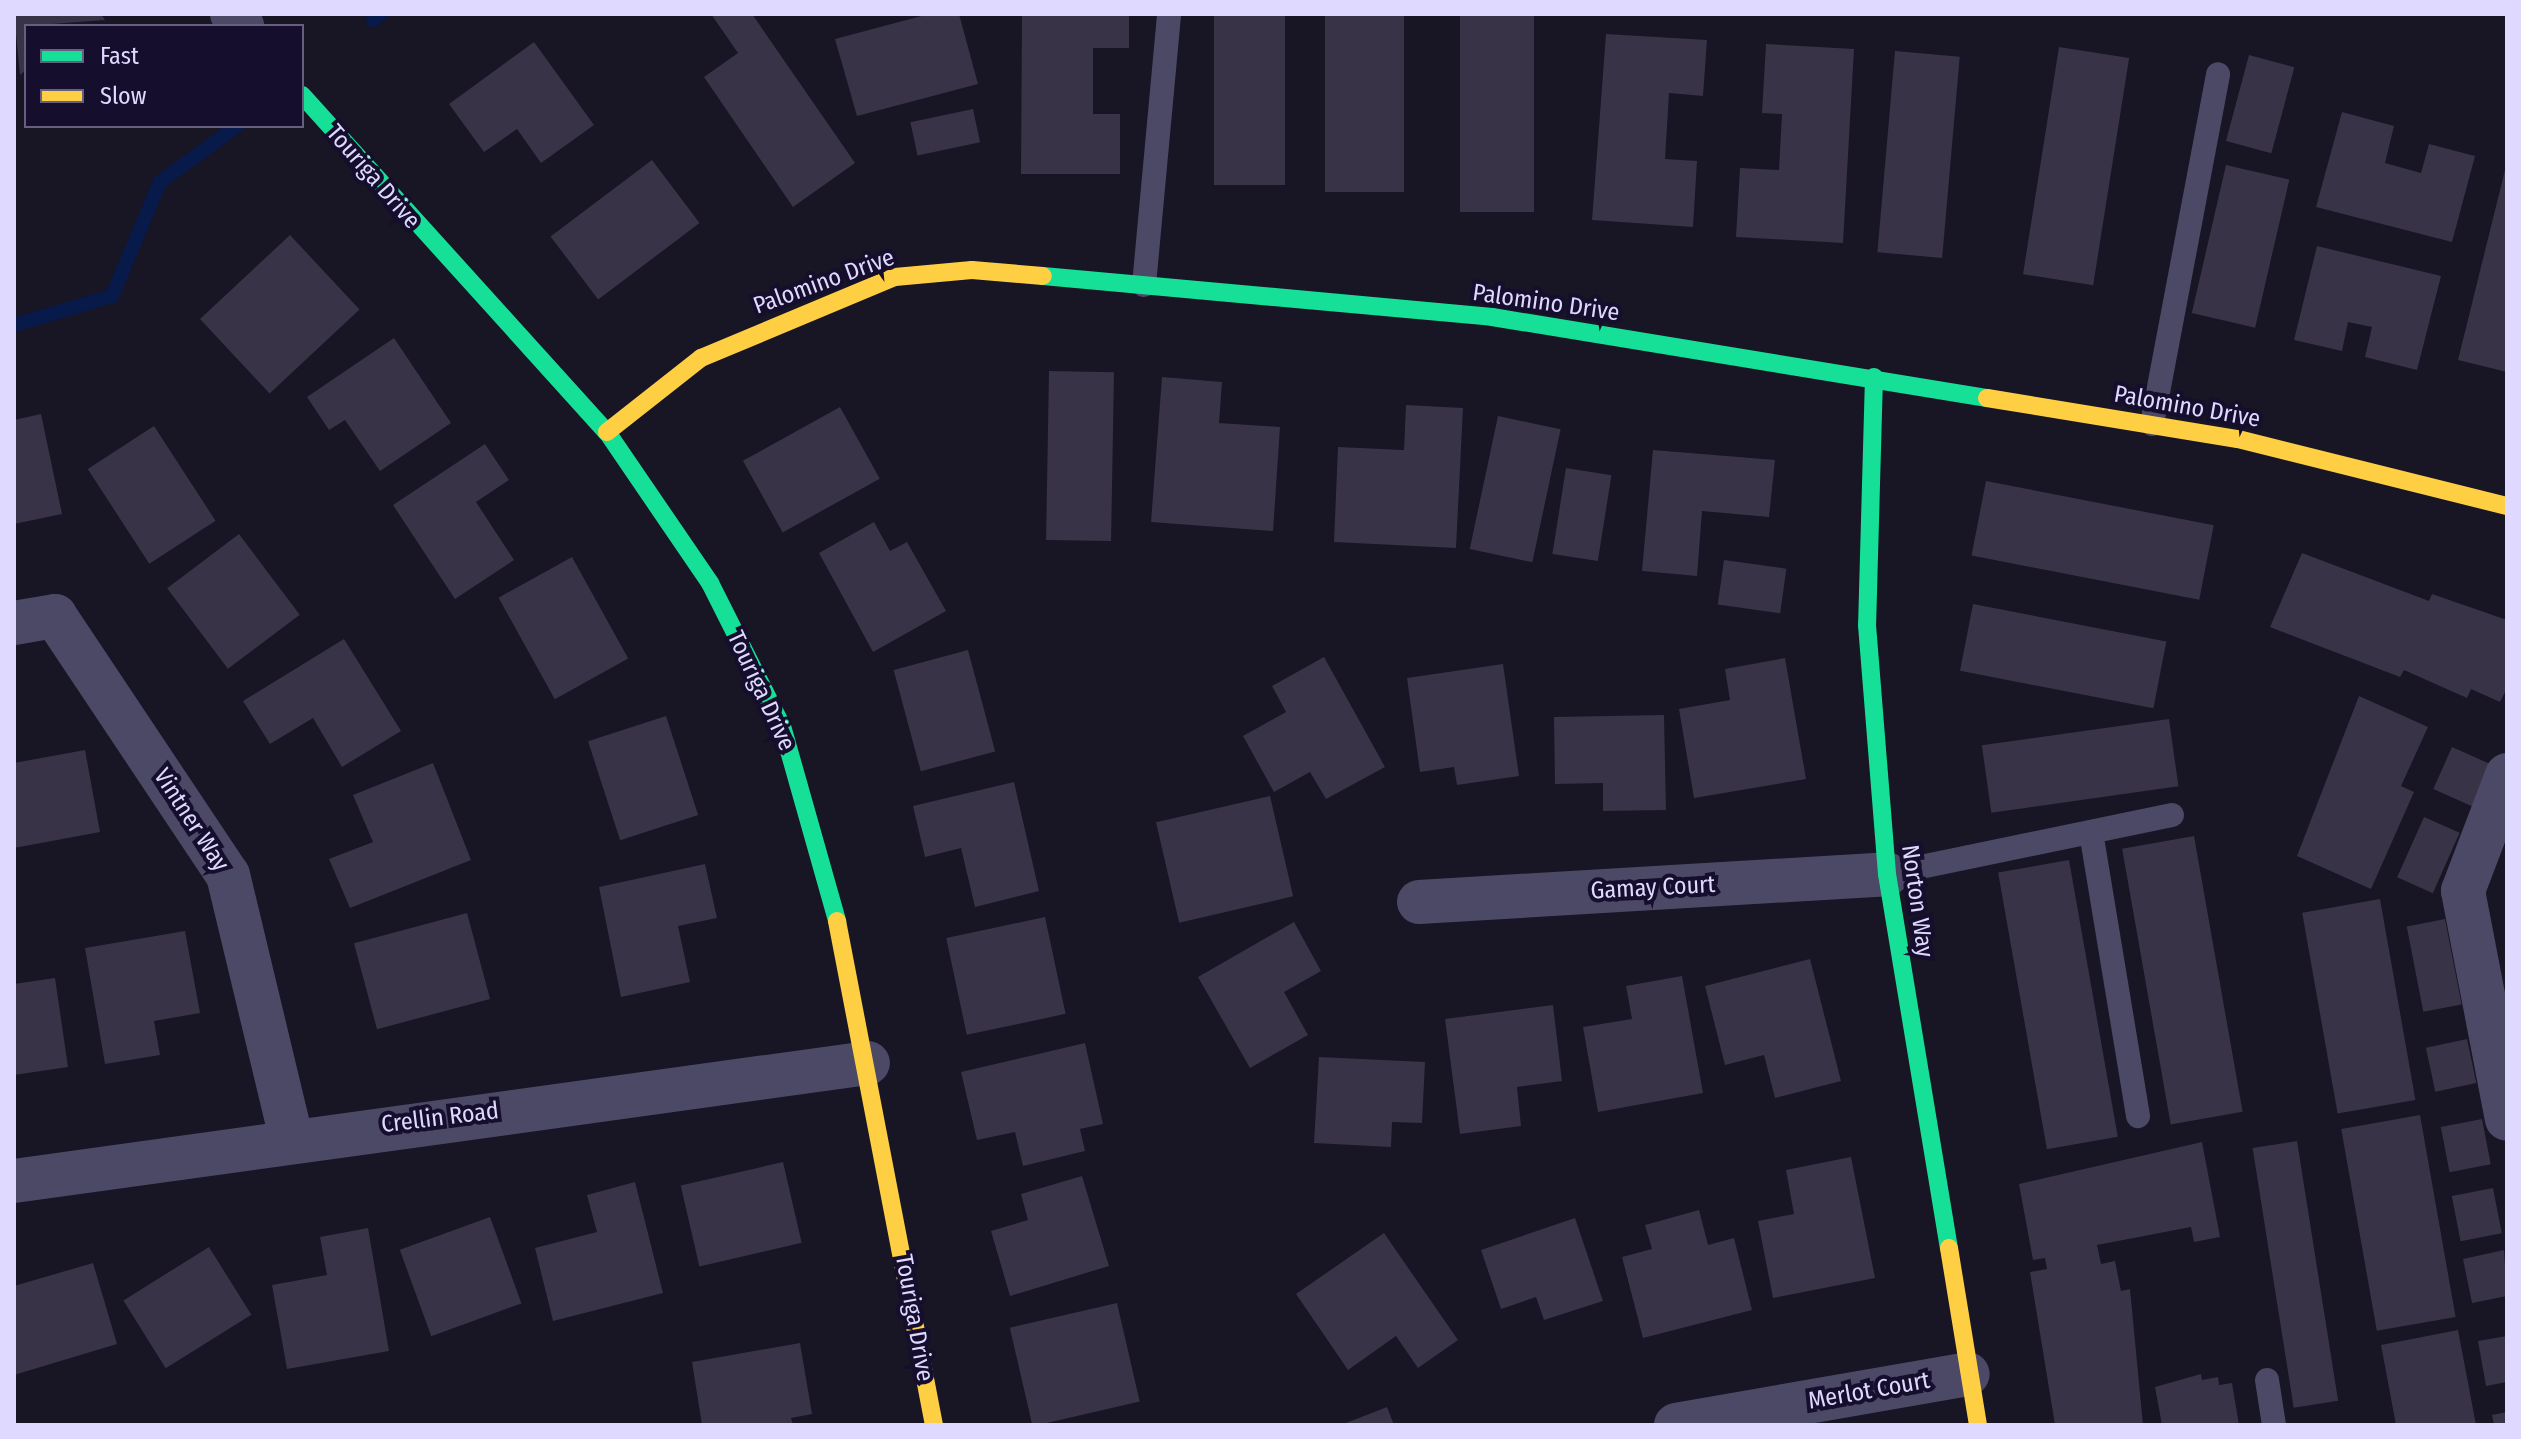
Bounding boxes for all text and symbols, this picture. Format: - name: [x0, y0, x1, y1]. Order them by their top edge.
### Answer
- legend: [24, 24, 304, 128]
- text: Fast: [100, 42, 139, 70]
- text: Slow: [100, 82, 146, 110]
- street label: Touriga Drive: [320, 119, 426, 235]
- street label: Palomino Drive: [750, 243, 898, 321]
- street label: Palomino Drive: [1471, 278, 1621, 328]
- street label: Palomino Drive: [2112, 380, 2262, 434]
- street label: Touriga Drive: [721, 627, 801, 755]
- street label: Vintner Way: [147, 763, 235, 877]
- street label: Norton Way: [1895, 843, 1939, 959]
- street label: Gamay Court: [1590, 870, 1716, 906]
- street label: Crellin Road: [380, 1097, 500, 1139]
- street label: Touriga Drive: [889, 1252, 939, 1384]
- street label: Merlot Court: [1806, 1366, 1932, 1416]

